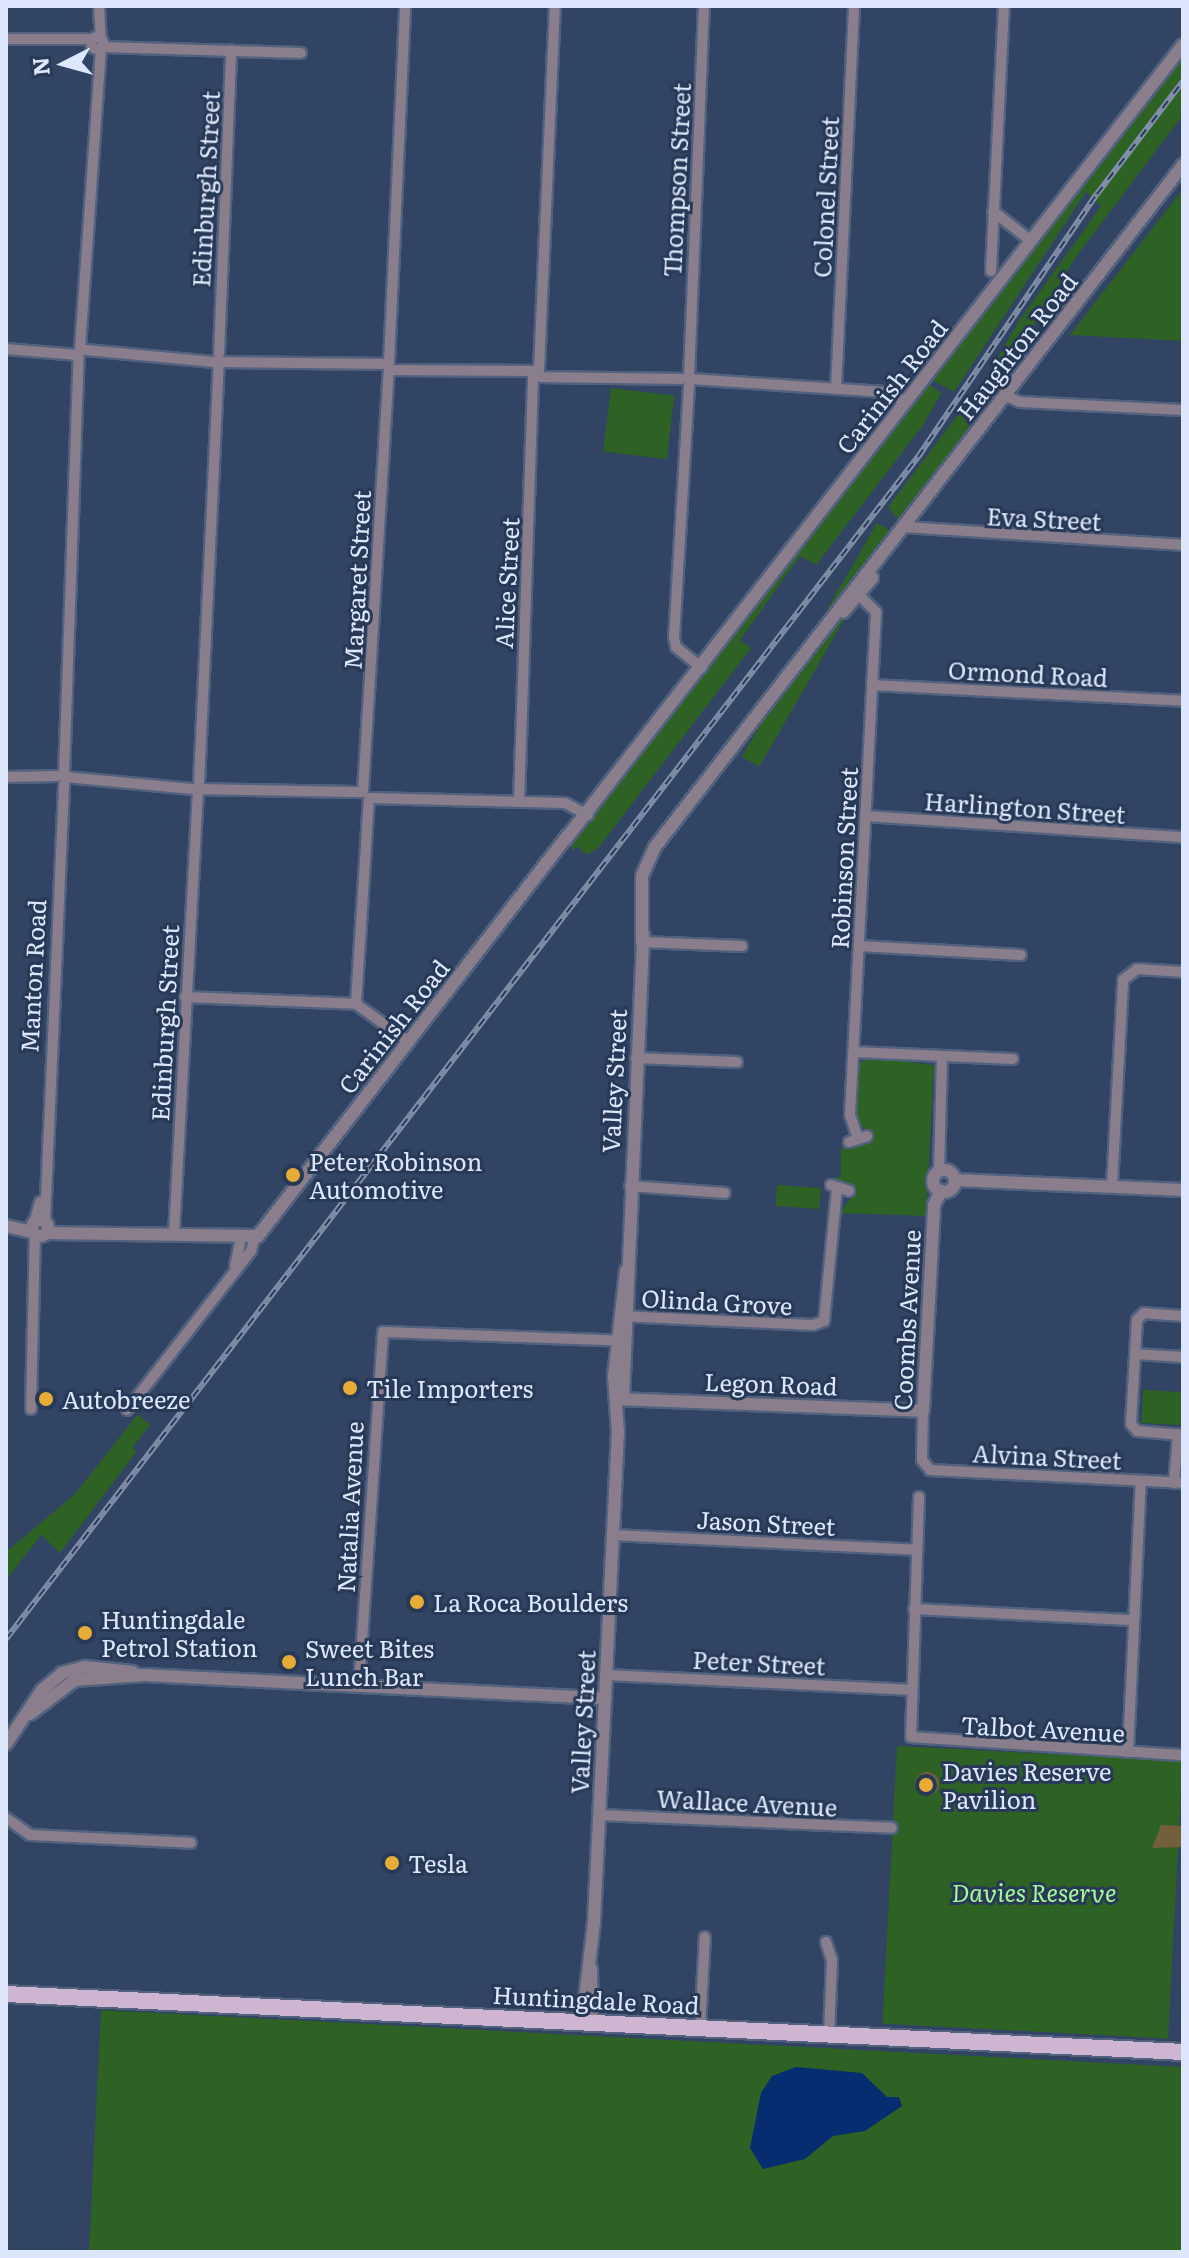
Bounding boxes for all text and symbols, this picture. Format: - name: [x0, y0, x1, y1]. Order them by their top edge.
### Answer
- north arrow: [24, 24, 104, 104]
- text: N: [22, 56, 57, 77]
- street label: Thompson Street: [657, 82, 695, 278]
- street label: Edinburgh Street: [185, 90, 225, 288]
- street label: Colonel Street: [806, 116, 844, 278]
- street label: Haughton Road: [950, 267, 1082, 425]
- street label: Carinish Road: [830, 313, 952, 459]
- street label: Margaret Street: [337, 489, 375, 671]
- street label: Eva Street: [986, 501, 1102, 535]
- street label: Alice Street: [488, 517, 524, 649]
- street label: Ormond Road: [947, 654, 1109, 692]
- street label: Robinson Street: [824, 766, 862, 950]
- street label: Harlington Street: [923, 786, 1127, 828]
- street label: Manton Road: [14, 898, 50, 1054]
- street label: Edinburgh Street: [144, 924, 184, 1122]
- street label: Carinish Road: [332, 953, 454, 1099]
- street label: Valley Street: [595, 1008, 631, 1154]
- place label: Peter Robinson Automotive: [309, 1147, 482, 1203]
- marker: Peter Robinson Automotive: [284, 1166, 302, 1184]
- street label: Coombs Avenue: [887, 1229, 925, 1411]
- street label: Olinda Grove: [641, 1283, 793, 1319]
- street label: Legon Road: [704, 1366, 838, 1400]
- place label: Tile Importers: [366, 1374, 533, 1402]
- marker: Tile Importers: [341, 1379, 359, 1397]
- place label: Autobreeze: [62, 1385, 190, 1413]
- marker: Autobreeze: [37, 1390, 55, 1408]
- street label: Natalia Avenue: [330, 1421, 368, 1593]
- street label: Alvina Street: [972, 1438, 1122, 1474]
- street label: Jason Street: [696, 1504, 836, 1540]
- place label: La Roca Boulders: [433, 1588, 628, 1616]
- marker: La Roca Boulders: [408, 1593, 426, 1611]
- place label: Huntingdale Petrol Station: [101, 1605, 258, 1661]
- marker: Huntingdale Petrol Station: [76, 1624, 94, 1642]
- place label: Sweet Bites Lunch Bar: [305, 1634, 434, 1690]
- street label: Peter Street: [692, 1644, 826, 1680]
- street label: Valley Street: [564, 1649, 600, 1795]
- marker: Sweet Bites Lunch Bar: [280, 1653, 298, 1671]
- street label: Talbot Avenue: [960, 1709, 1126, 1747]
- place label: Davies Reserve Pavilion: [942, 1757, 1112, 1813]
- marker: Davies Reserve Pavilion: [917, 1776, 935, 1794]
- street label: Wallace Avenue: [656, 1783, 838, 1821]
- place label: Tesla: [408, 1849, 468, 1877]
- marker: Tesla: [383, 1854, 401, 1872]
- park label: Davies Reserve: [951, 1878, 1117, 1906]
- street label: Huntingdale Road: [492, 1979, 700, 2019]

